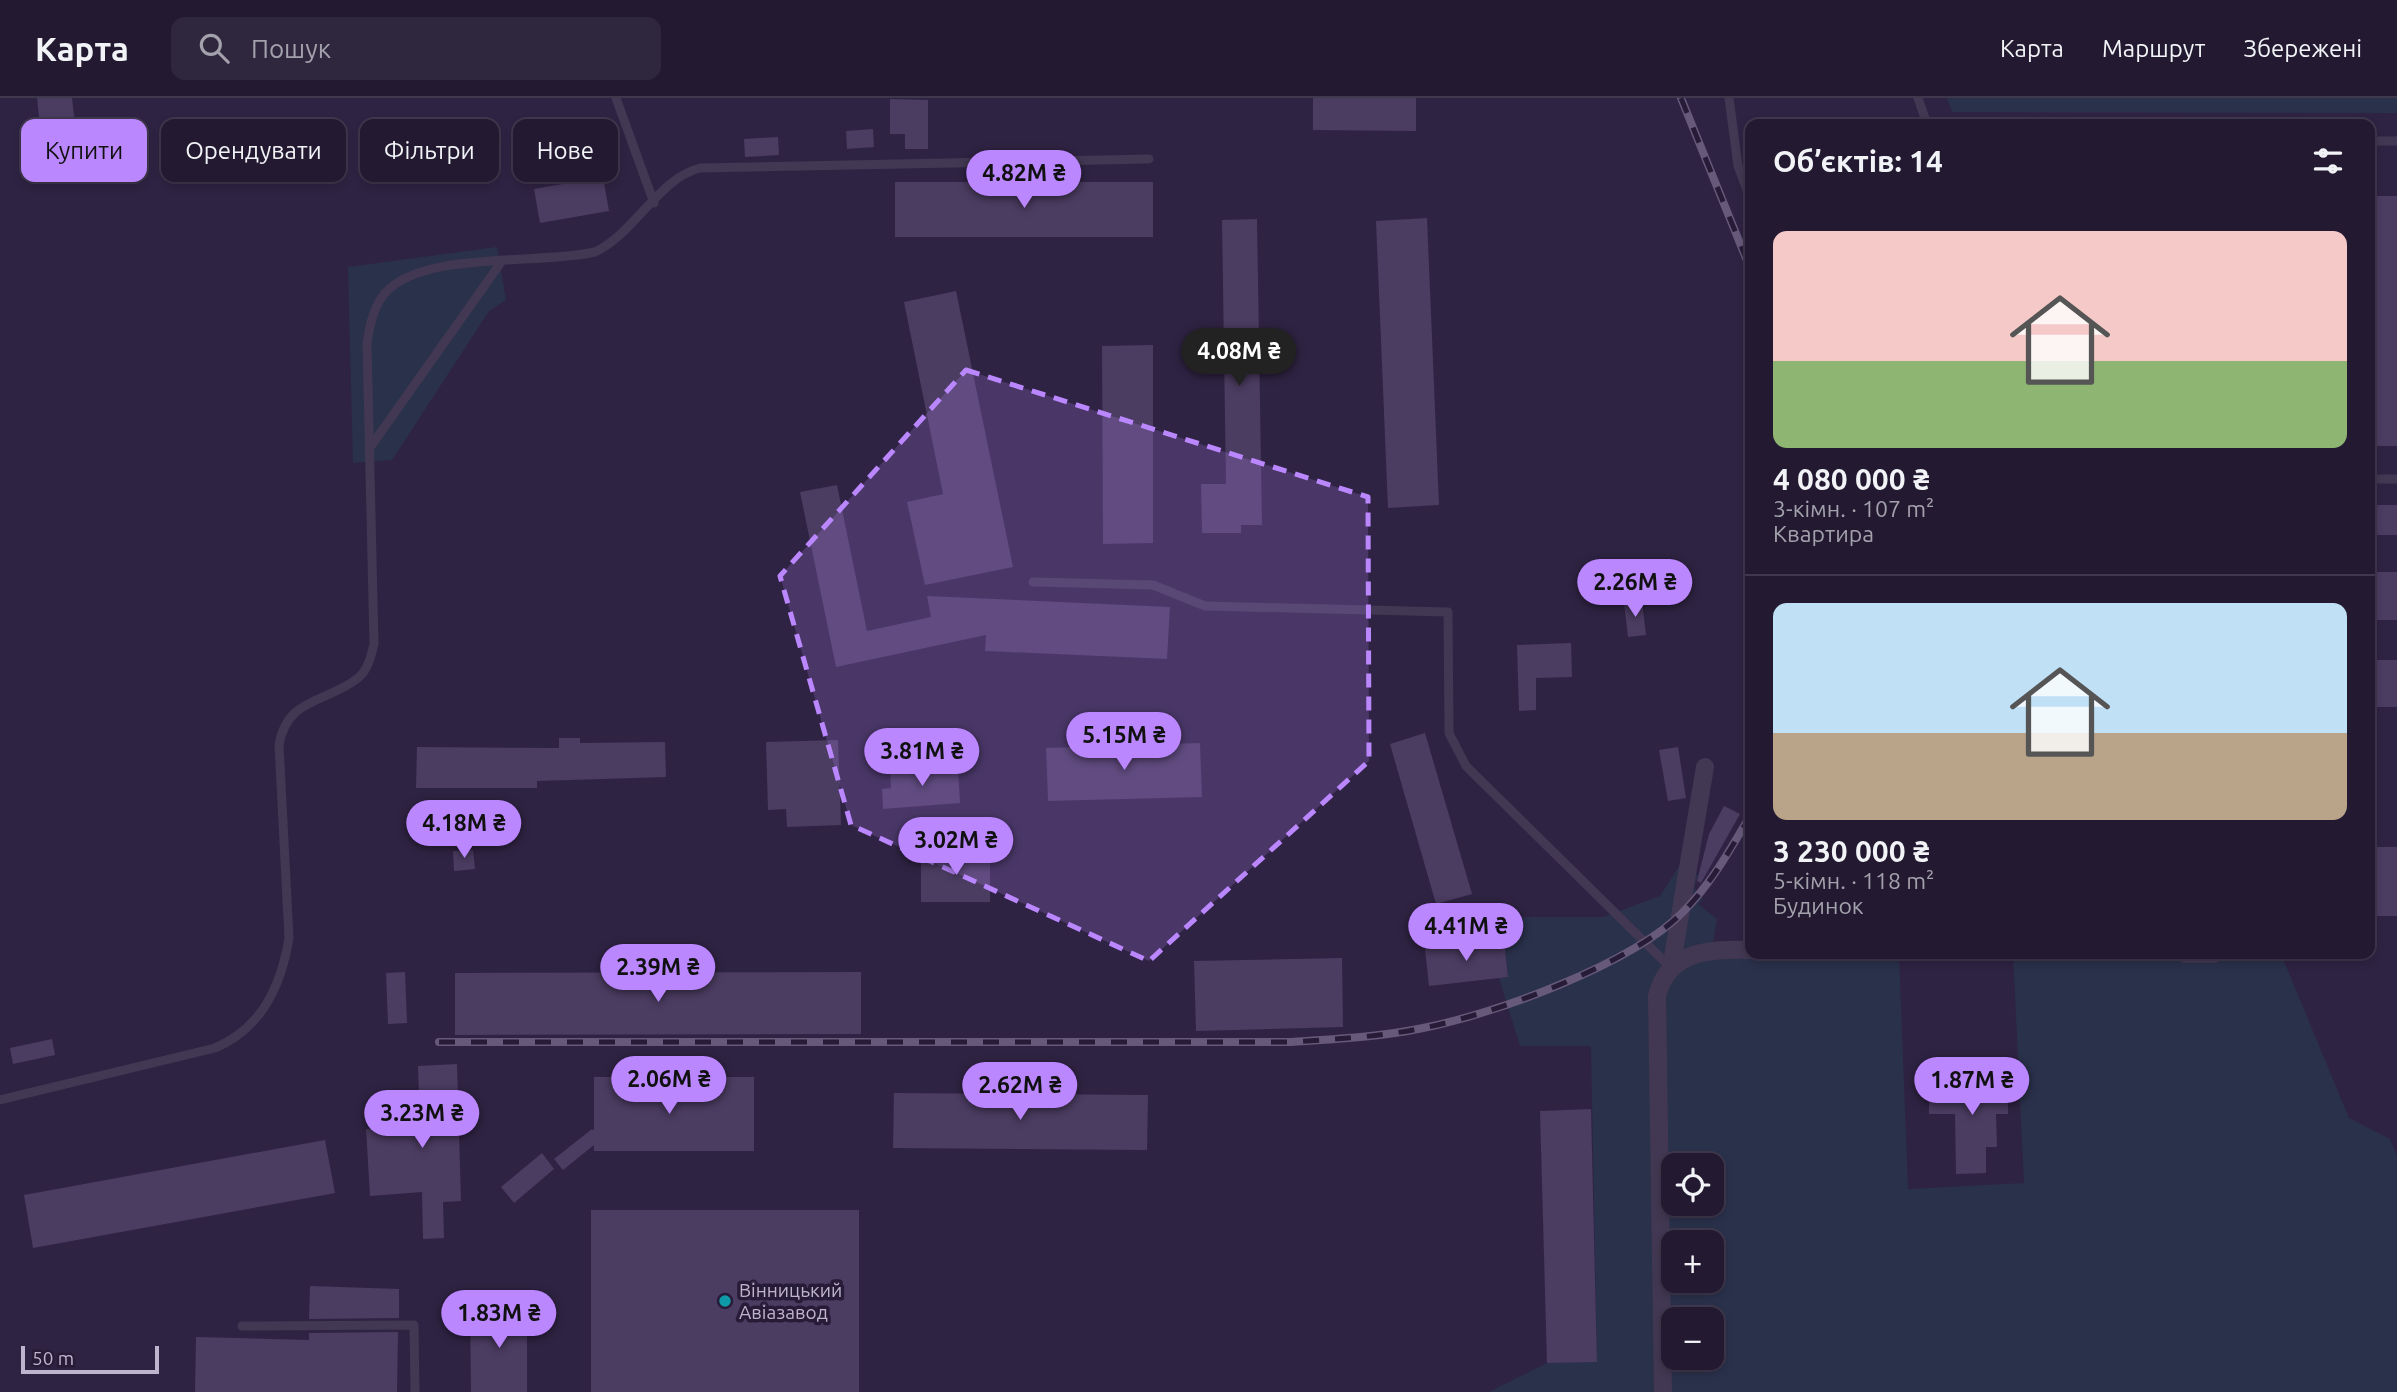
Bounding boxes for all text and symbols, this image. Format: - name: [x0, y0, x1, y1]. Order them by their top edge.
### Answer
- search box: [171, 17, 661, 80]
- icon: search: [195, 29, 233, 67]
- text: Карта: [35, 30, 129, 67]
- text: Пошук: [251, 34, 331, 63]
- text: Карта: [2000, 35, 2064, 62]
- text: Маршрут: [2102, 35, 2205, 62]
- text: Збережені: [2243, 35, 2362, 62]
- chip: Купити: [21, 119, 147, 182]
- chip: Орендувати: [161, 119, 346, 182]
- chip: Фільтри: [360, 119, 499, 182]
- chip: Нове: [513, 119, 618, 182]
- icon: filters: [2309, 142, 2347, 180]
- text: Об’єктів: 14: [1773, 144, 1943, 178]
- pin: 4.82M ₴: [959, 150, 1089, 210]
- text: 4.82M ₴: [982, 160, 1066, 185]
- icon: home: [1997, 277, 2123, 403]
- pin: 4.08M ₴: [1174, 328, 1304, 388]
- text: 4.08M ₴: [1197, 338, 1281, 363]
- text: 4 080 000 ₴: [1773, 462, 1930, 496]
- text: 3-кімн. · 107 m²: [1773, 496, 1934, 521]
- text: Квартира: [1773, 521, 1874, 546]
- pin: 2.26M ₴: [1570, 560, 1700, 619]
- text: 2.26M ₴: [1593, 569, 1677, 594]
- icon: home: [1997, 649, 2123, 775]
- pin: 5.15M ₴: [1059, 712, 1189, 772]
- text: 5.15M ₴: [1082, 722, 1166, 747]
- pin: 3.81M ₴: [857, 728, 987, 788]
- text: 3.81M ₴: [880, 738, 964, 763]
- pin: 4.18M ₴: [399, 800, 529, 860]
- text: 4.18M ₴: [422, 810, 506, 835]
- pin: 3.02M ₴: [891, 818, 1021, 877]
- text: 3.02M ₴: [914, 827, 998, 852]
- text: 3 230 000 ₴: [1773, 834, 1930, 868]
- text: 5-кімн. · 118 m²: [1773, 868, 1934, 893]
- text: Будинок: [1773, 893, 1864, 918]
- pin: 4.41M ₴: [1401, 904, 1531, 963]
- text: 4.41M ₴: [1424, 913, 1508, 938]
- pin: 2.39M ₴: [593, 944, 723, 1004]
- text: 2.39M ₴: [616, 954, 700, 979]
- pin: 2.06M ₴: [604, 1056, 734, 1116]
- pin: 1.87M ₴: [1907, 1058, 2037, 1117]
- pin: 2.62M ₴: [955, 1062, 1085, 1122]
- text: 2.06M ₴: [627, 1066, 711, 1091]
- text: 1.87M ₴: [1930, 1067, 2014, 1092]
- text: 2.62M ₴: [978, 1072, 1062, 1097]
- pin: 3.23M ₴: [357, 1090, 487, 1150]
- text: 3.23M ₴: [380, 1100, 464, 1125]
- map controls: [1661, 1153, 1724, 1370]
- button: locate: [1661, 1153, 1724, 1216]
- button: +: [1661, 1230, 1724, 1293]
- place label: Вінницький Авіазавод: [739, 1279, 842, 1323]
- pin: 1.83M ₴: [434, 1290, 564, 1350]
- marker: Вінницький Авіазавод: [717, 1293, 733, 1309]
- text: 1.83M ₴: [457, 1300, 541, 1325]
- button: −: [1661, 1307, 1724, 1370]
- scale bar: [21, 1343, 159, 1375]
- text: 50 m: [32, 1347, 74, 1369]

